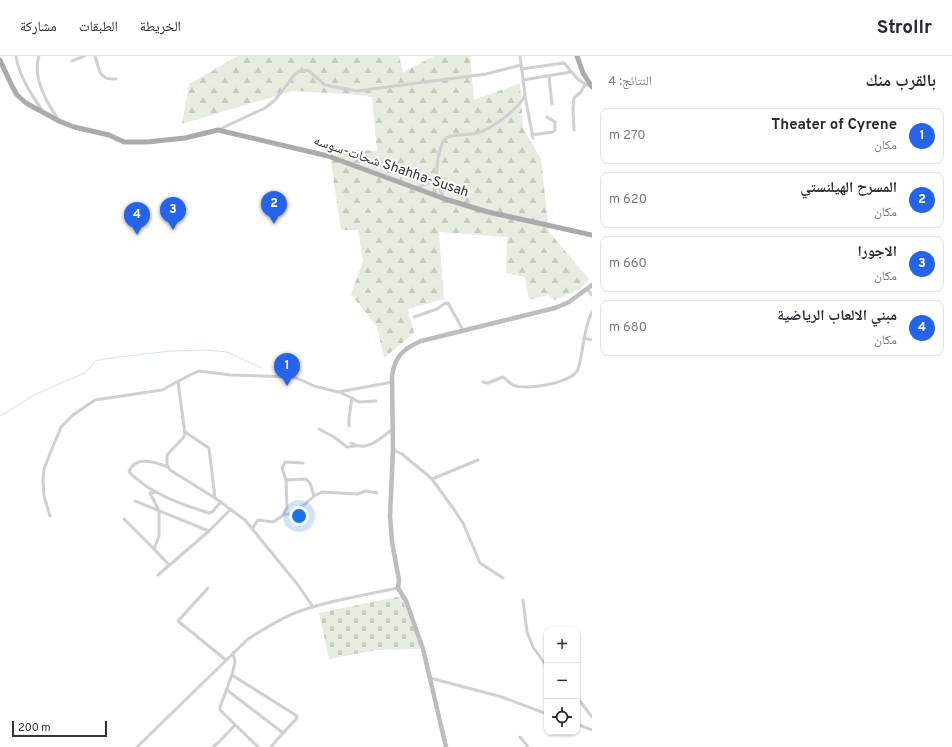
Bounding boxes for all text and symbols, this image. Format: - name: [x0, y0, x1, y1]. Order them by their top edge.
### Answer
- text: Strollr: [877, 16, 932, 40]
- text: مشاركة: [20, 19, 57, 36]
- text: الطبقات: [79, 19, 118, 36]
- text: الخريطة: [140, 19, 181, 36]
- text: بالقرب منك: [865, 71, 936, 93]
- text: النتائج: 4: [608, 74, 652, 90]
- text: Theater of Cyrene: [771, 116, 897, 135]
- text: 270 m: [609, 128, 646, 144]
- text: 1: [919, 128, 925, 144]
- street label: شحات-سوسه Shahha-Susah: [311, 132, 471, 202]
- text: مكان: [874, 138, 897, 154]
- text: المسرح الهيلنستي: [800, 179, 897, 198]
- pin: 2: [261, 191, 287, 224]
- text: 620 m: [609, 192, 647, 208]
- text: 2: [918, 192, 926, 208]
- pin: 3: [160, 197, 186, 230]
- pin: 4: [124, 202, 150, 235]
- text: مكان: [874, 205, 897, 221]
- text: الاجورا: [858, 243, 897, 262]
- text: 660 m: [609, 256, 647, 272]
- text: 3: [918, 256, 926, 272]
- text: مكان: [874, 269, 897, 285]
- text: مبني الالعاب الرياضية: [777, 307, 897, 326]
- text: 680 m: [609, 320, 647, 336]
- text: 4: [918, 320, 926, 336]
- text: مكان: [874, 333, 897, 349]
- pin: 1: [274, 353, 300, 386]
- your location: [289, 506, 309, 526]
- map controls: [544, 627, 580, 735]
- button: +: [544, 627, 580, 663]
- button: −: [544, 663, 580, 699]
- button: locate: [544, 699, 580, 735]
- scale bar: [12, 719, 107, 738]
- text: 200 m: [18, 721, 51, 735]

